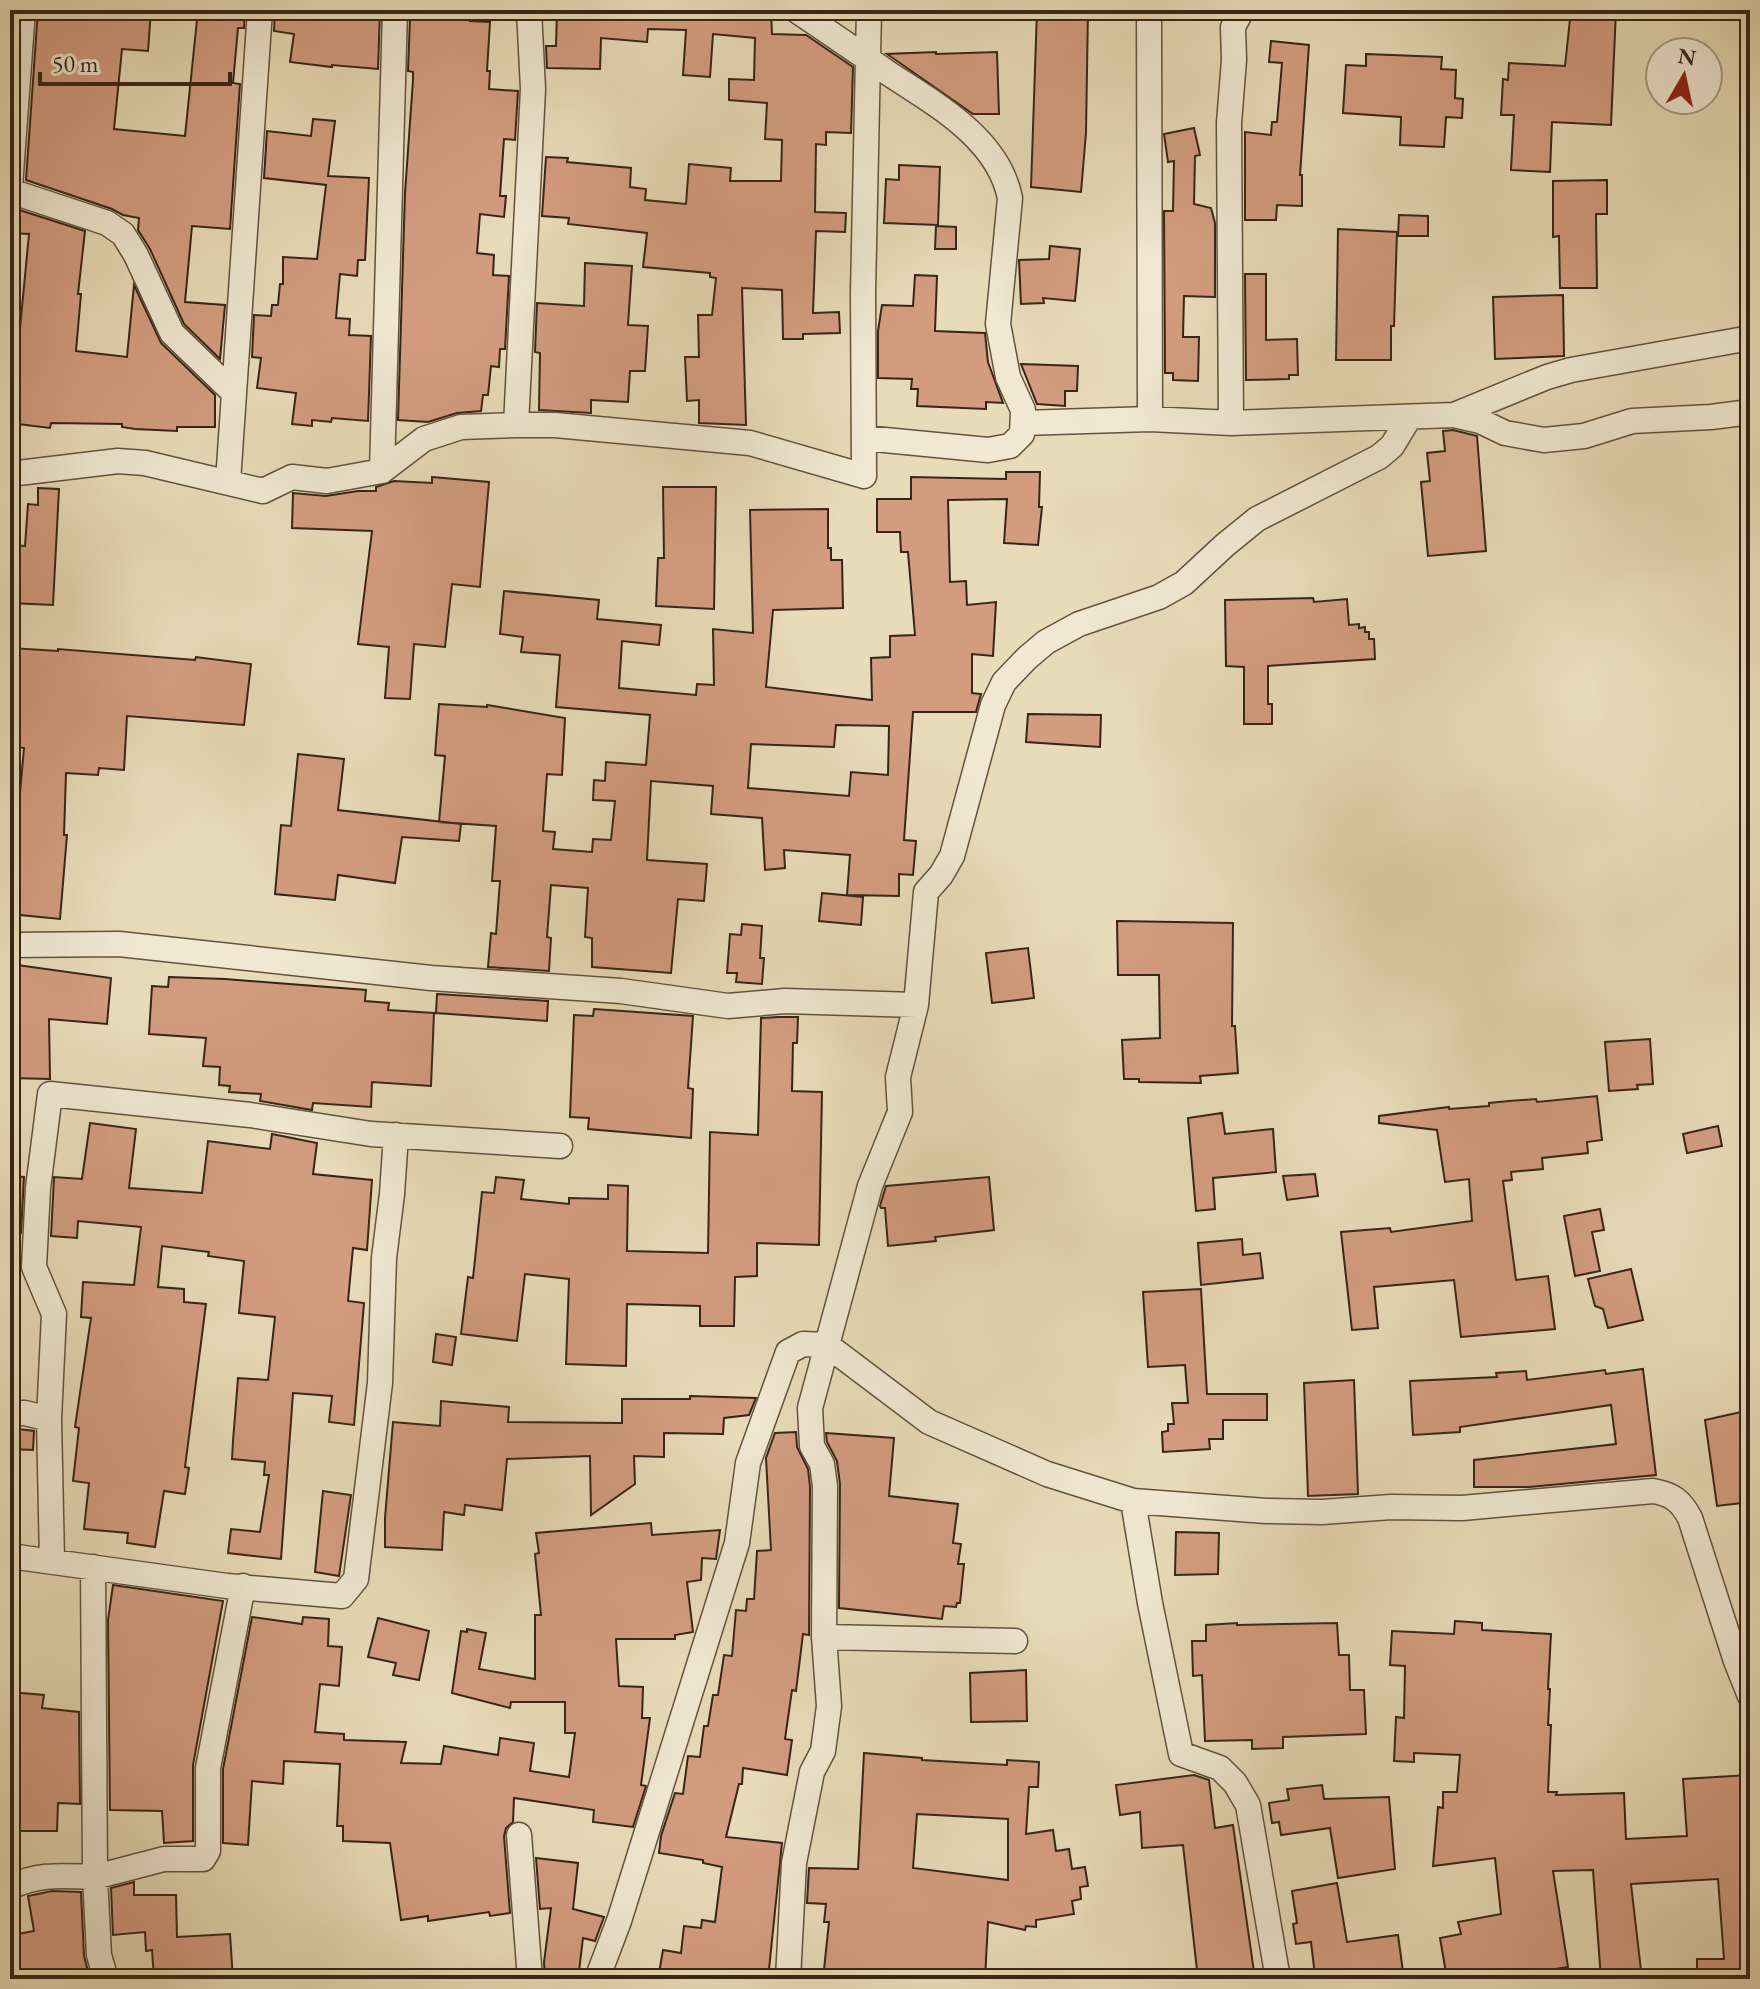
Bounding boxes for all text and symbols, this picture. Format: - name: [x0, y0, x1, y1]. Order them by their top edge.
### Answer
- scale bar: [40, 36, 230, 86]
- north arrow: [1644, 36, 1724, 116]
- text: N: [1676, 41, 1698, 72]
- text: 50 m: [52, 48, 99, 79]

